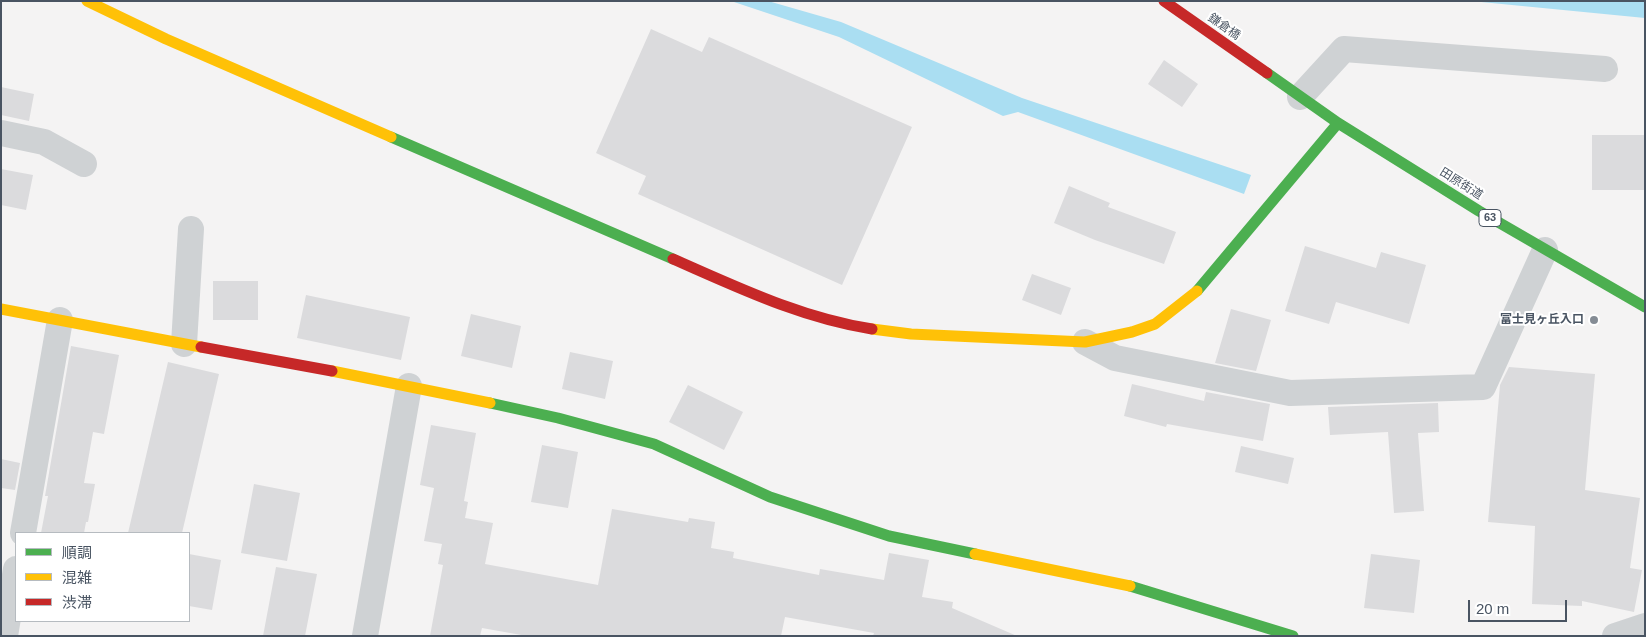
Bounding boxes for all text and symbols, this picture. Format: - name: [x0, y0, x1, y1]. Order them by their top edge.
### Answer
- street label: 鎌倉橋: [1205, 11, 1243, 43]
- street label: 田原街道: [1437, 165, 1485, 203]
- road number: 63: [1479, 210, 1501, 227]
- place label: 富士見ヶ丘入口: [1500, 313, 1584, 327]
- marker: 富士見ヶ丘入口: [1588, 314, 1600, 326]
- legend: [15, 532, 190, 622]
- text: 順調: [62, 544, 92, 561]
- text: 混雑: [62, 569, 92, 586]
- scale bar: [1471, 590, 1570, 622]
- text: 渋滞: [62, 594, 92, 611]
- text: 20 m: [1476, 600, 1509, 617]

